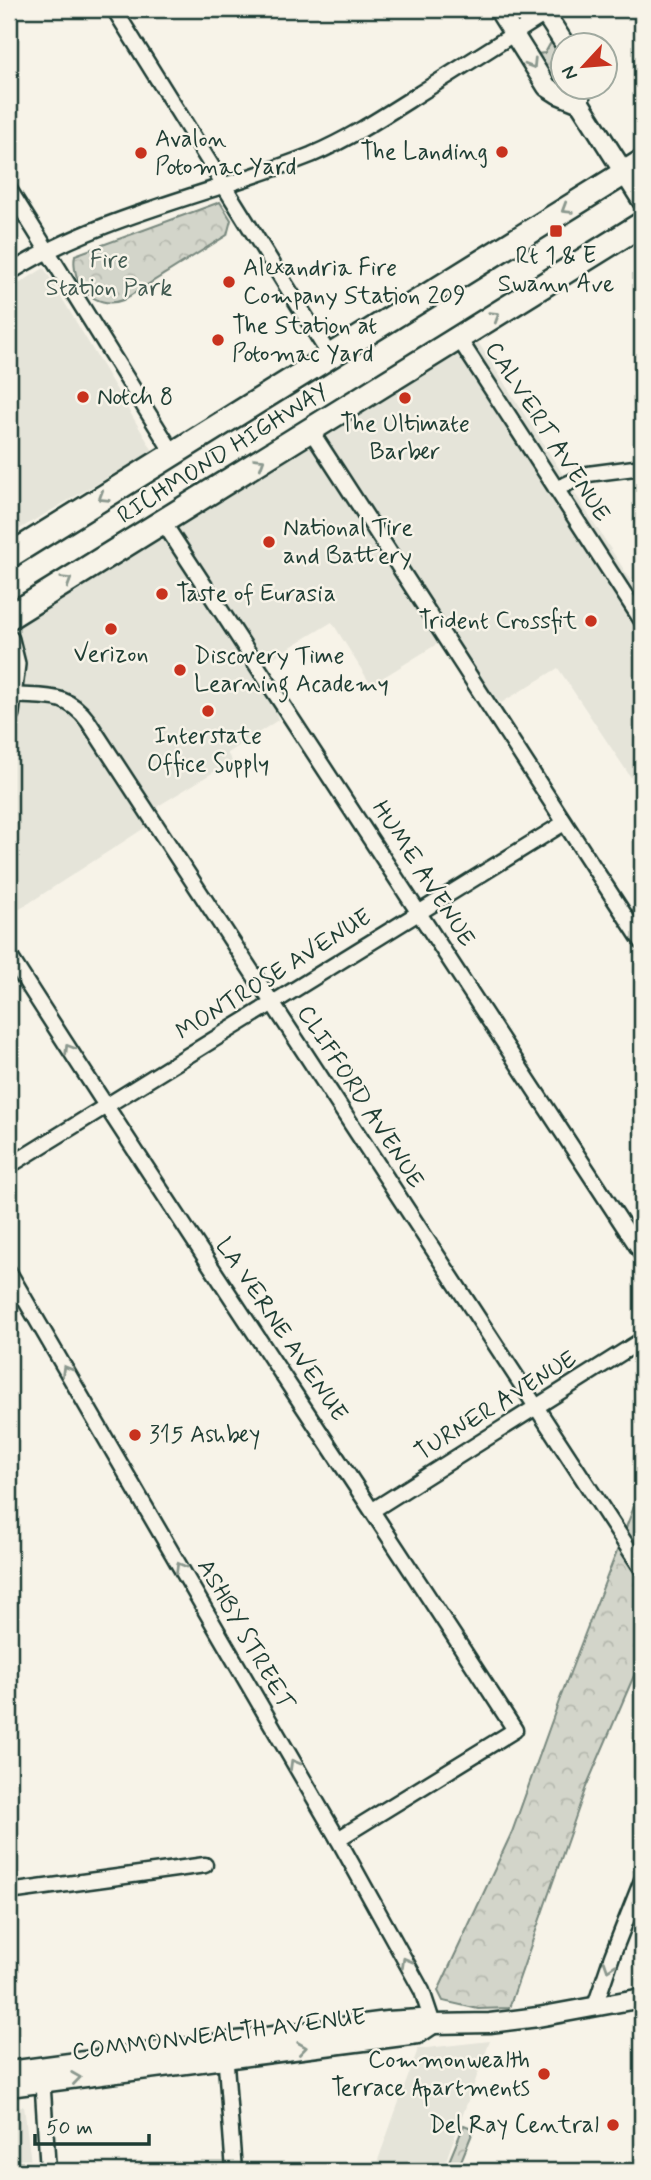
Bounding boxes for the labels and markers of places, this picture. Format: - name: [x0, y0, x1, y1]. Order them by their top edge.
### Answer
- place label: Avalon Potomac Yard: [155, 124, 297, 183]
- place label: The Landing: [360, 137, 488, 168]
- marker: The Landing: [494, 144, 510, 160]
- marker: Avalon Potomac Yard: [133, 145, 149, 161]
- marker: Rt 1 & E Swann Ave: [548, 223, 564, 239]
- place label: Rt 1 & E Swann Ave: [498, 241, 614, 300]
- place label: Alexandria Fire Company Station 209: [243, 253, 466, 312]
- marker: Alexandria Fire Company Station 209: [221, 274, 237, 290]
- place label: The Station at Potomac Yard: [232, 311, 377, 370]
- marker: The Station at Potomac Yard: [210, 332, 226, 348]
- place label: Notch 8: [97, 382, 173, 413]
- marker: Notch 8: [75, 389, 91, 405]
- marker: The Ultimate Barber: [397, 390, 413, 406]
- place label: The Ultimate Barber: [340, 409, 470, 468]
- place label: National Tire and Battery: [283, 513, 413, 572]
- marker: National Tire and Battery: [261, 534, 277, 550]
- place label: Taste of Eurasia: [176, 579, 336, 610]
- marker: Taste of Eurasia: [154, 586, 170, 602]
- place label: Trident Crossfit: [418, 606, 577, 637]
- marker: Trident Crossfit: [583, 613, 599, 629]
- marker: Verizon: [103, 621, 119, 637]
- place label: Verizon: [74, 639, 149, 670]
- place label: Discovery Time Learning Academy: [194, 641, 389, 703]
- marker: Discovery Time Learning Academy: [172, 662, 188, 678]
- marker: Interstate Office Supply: [200, 703, 216, 719]
- place label: Interstate Office Supply: [147, 721, 269, 780]
- place label: 315 Ashbey: [149, 1420, 260, 1451]
- marker: 315 Ashbey: [127, 1427, 143, 1443]
- place label: Commonwealth Terrace Apartments: [331, 2045, 530, 2107]
- marker: Commonwealth Terrace Apartments: [536, 2066, 552, 2082]
- place label: Del Ray Central: [429, 2110, 599, 2141]
- marker: Del Ray Central: [605, 2117, 621, 2133]

